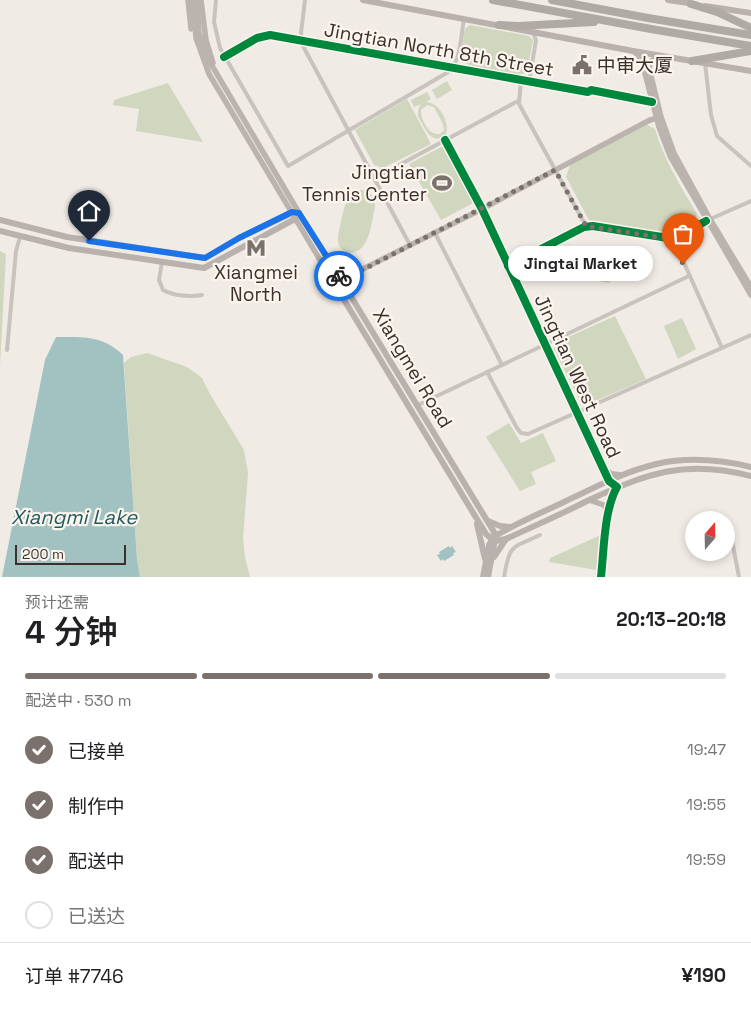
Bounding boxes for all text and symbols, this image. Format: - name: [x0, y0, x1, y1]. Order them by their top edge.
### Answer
- street label: Jingtian North 8th Street: [322, 17, 556, 82]
- place label: 中审大厦: [597, 53, 673, 78]
- public building icon: 中审大厦: [571, 54, 593, 76]
- place label: Jingtian Tennis Center: [302, 160, 427, 207]
- sports icon: Jingtian Tennis Center: [431, 172, 453, 194]
- pin: [68, 190, 110, 241]
- icon: home: [75, 197, 103, 225]
- pin: [662, 213, 704, 264]
- icon: bag: [669, 220, 697, 248]
- metro station icon: Xiangmei North: [245, 237, 267, 259]
- callout: Jingtai Market: [508, 246, 653, 282]
- courier: [314, 251, 364, 301]
- text: Jingtai Market: [524, 253, 637, 274]
- place label: Xiangmei North: [214, 260, 298, 307]
- icon: bike: [325, 262, 353, 290]
- street label: Jingtian West Road: [529, 290, 627, 462]
- street label: Xiangmei Road: [367, 304, 458, 433]
- water label: Xiangmi Lake: [11, 504, 138, 530]
- north arrow: [685, 511, 735, 561]
- map controls: [685, 511, 735, 561]
- scale bar: [15, 542, 126, 565]
- text: 200 m: [22, 545, 64, 563]
- text: 预计还需: [25, 592, 89, 613]
- text: 20:13–20:18: [616, 607, 726, 632]
- text: 4 分钟: [25, 612, 117, 652]
- text: 配送中 · 530 m: [25, 690, 132, 711]
- icon: check: [25, 736, 53, 764]
- text: 已接单: [68, 739, 125, 764]
- text: 19:47: [687, 739, 726, 760]
- icon: check: [25, 791, 53, 819]
- text: 制作中: [68, 794, 125, 819]
- text: 19:55: [686, 794, 726, 815]
- icon: check: [25, 846, 53, 874]
- text: 配送中: [68, 849, 125, 874]
- text: 19:59: [686, 849, 726, 870]
- text: 已送达: [68, 904, 125, 929]
- text: ¥190: [682, 963, 726, 988]
- text: 订单 #7746: [25, 964, 124, 989]

